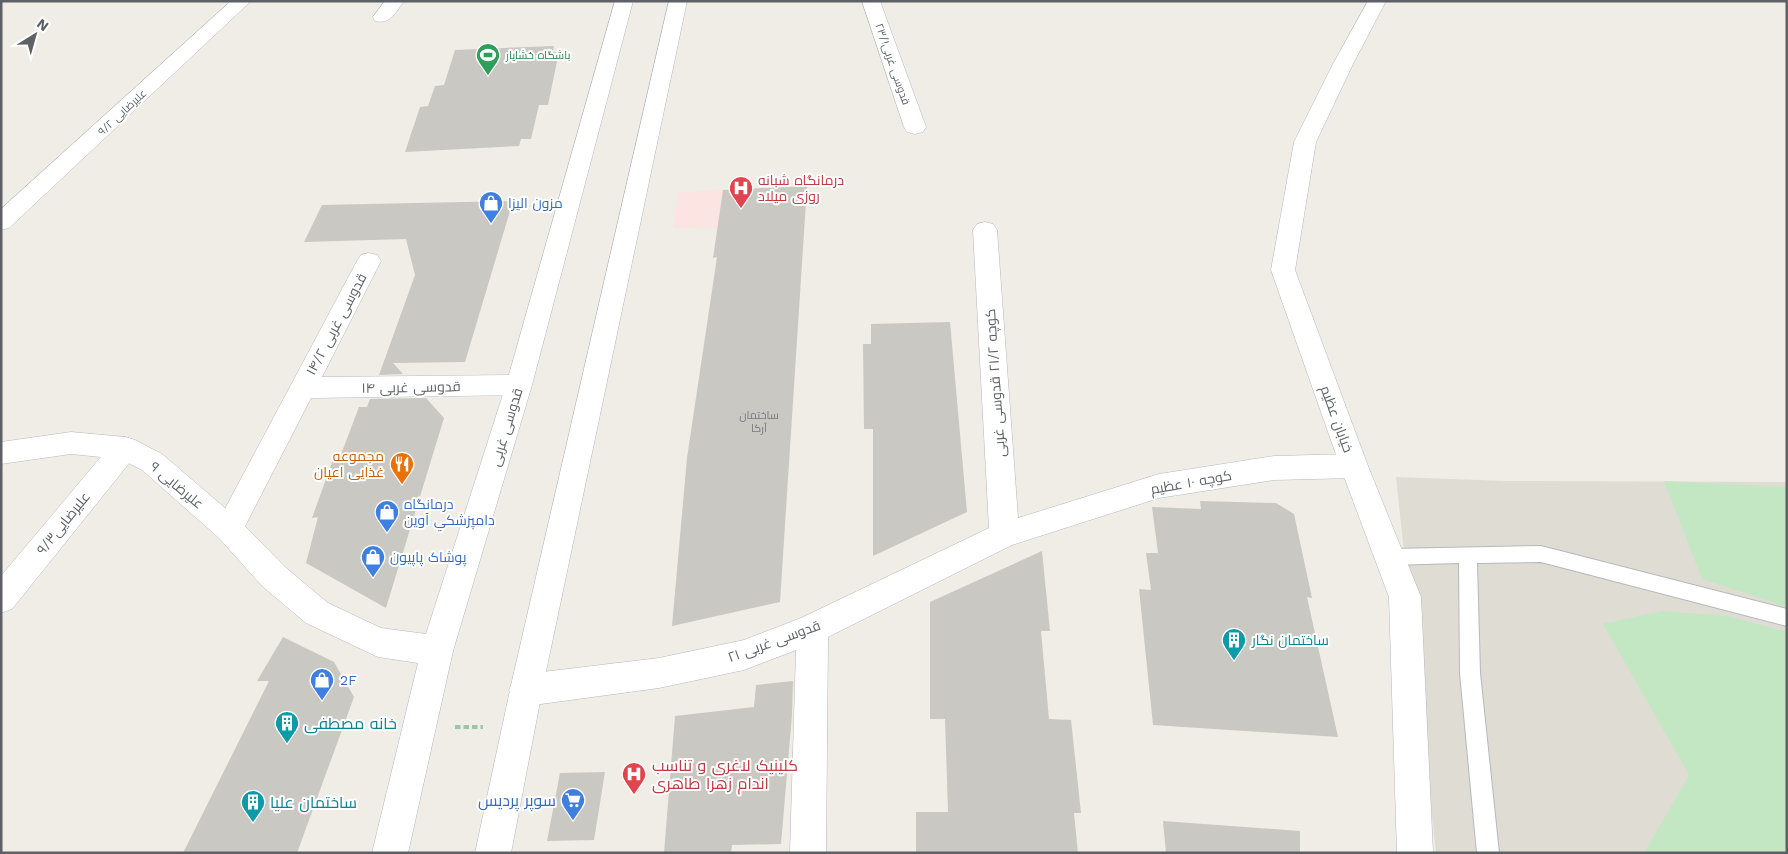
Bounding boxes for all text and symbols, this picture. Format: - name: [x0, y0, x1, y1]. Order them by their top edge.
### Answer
- north arrow: [10, 10, 60, 60]
- text: N: [34, 15, 52, 34]
- street label: قدوسی غربی۲۳/۱: [873, 22, 913, 106]
- sports icon: باشگاه خشایار: [475, 42, 501, 76]
- place label: باشگاه خشایار: [505, 49, 570, 62]
- street label: ۹/۲ علیرضایی: [95, 87, 149, 138]
- place label: درمانگاه شبانه روزی میلاد: [758, 172, 844, 204]
- hospital icon: درمانگاه شبانه روزی میلاد: [728, 175, 754, 209]
- shop icon: مزون الیزا: [478, 190, 504, 224]
- place label: مزون الیزا: [508, 195, 563, 211]
- street label: ۱۴/۲ قدوسی غربی: [302, 270, 370, 378]
- street label: کوچه ۲۱/۲ قدوسی غربی: [982, 308, 1010, 458]
- street label: ۱۴ قدوسی غربی: [361, 378, 461, 396]
- street label: خیابان عظیم: [1316, 383, 1357, 455]
- street label: قدوسی غربی: [487, 386, 525, 468]
- house number: ساختمان آرکا: [739, 409, 779, 435]
- place label: مجموعه غذایی اعیان: [314, 448, 384, 480]
- restaurant icon: مجموعه غذایی اعیان: [389, 451, 415, 485]
- street label: ۹ علیرضایی: [147, 458, 207, 512]
- street label: کوچه ۱۰ عظیم: [1149, 467, 1233, 499]
- street label: علیرضایی۹/۳: [33, 489, 93, 557]
- place label: درمانگاه دامپزشكي آوين: [404, 496, 495, 532]
- shop icon: درمانگاه دامپزشكي آوين: [374, 499, 400, 533]
- shop icon: پوشاک پاپیون: [360, 544, 386, 578]
- place label: پوشاک پاپیون: [390, 549, 467, 567]
- street label: ۲۱ قدوسی غربی: [725, 617, 823, 665]
- building icon: ساختمان نگار: [1221, 627, 1247, 661]
- place label: ساختمان نگار: [1251, 632, 1329, 648]
- shop icon: 2F: [309, 667, 335, 701]
- place label: 2F: [340, 672, 357, 688]
- building icon: خانه مصطفی: [274, 710, 300, 744]
- place label: خانه مصطفی: [304, 714, 397, 734]
- place label: کلینیک لاغری و تناسب اندام زهرا طاهری: [652, 756, 798, 795]
- hospital icon: کلینیک لاغری و تناسب اندام زهرا طاهری: [621, 761, 647, 795]
- supermarket icon: سوپر پردیس: [560, 787, 586, 821]
- building icon: ساختمان علیا: [240, 789, 266, 823]
- place label: سوپر پردیس: [478, 791, 556, 812]
- place label: ساختمان علیا: [270, 793, 357, 813]

